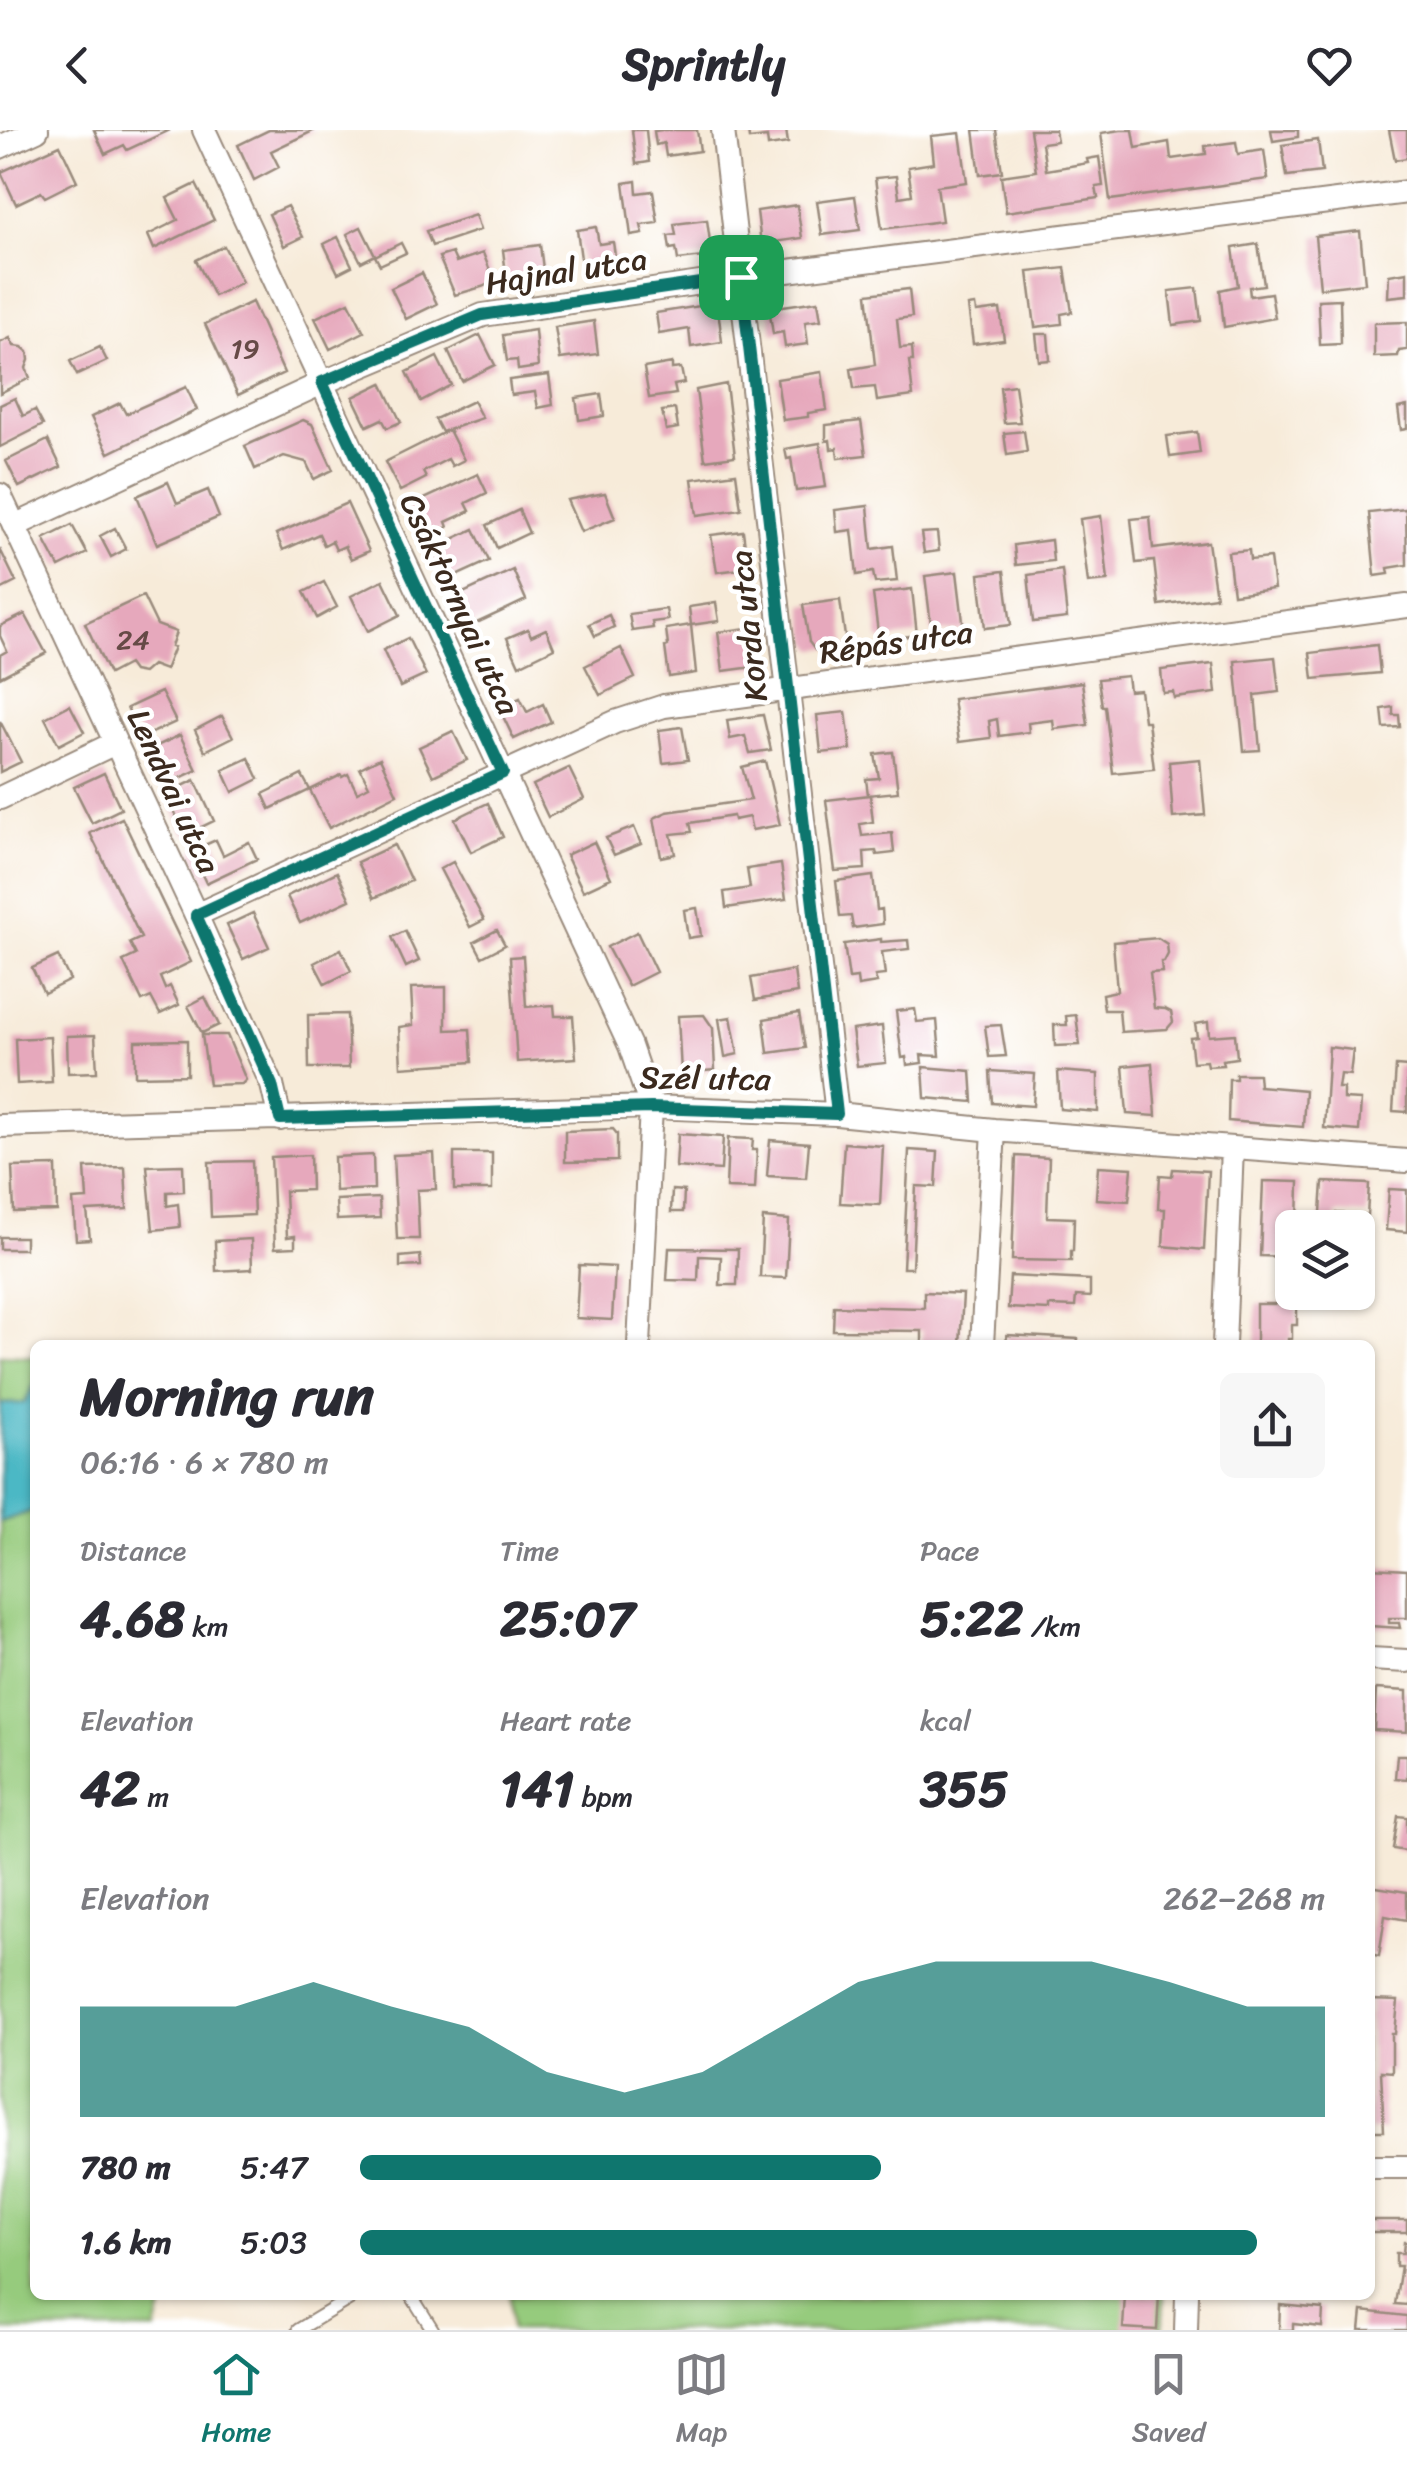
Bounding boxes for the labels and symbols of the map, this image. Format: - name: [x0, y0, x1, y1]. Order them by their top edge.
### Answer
- street label: Hajnal utca: [481, 231, 651, 312]
- pin: [699, 235, 784, 320]
- house number: 19: [230, 324, 260, 373]
- street label: Csáktornyai utca: [383, 483, 536, 726]
- street label: Korda utca: [712, 547, 785, 705]
- street label: Répás utca: [816, 603, 977, 681]
- house number: 24: [116, 615, 150, 664]
- street label: Lendvai utca: [110, 699, 237, 884]
- street label: Szél utca: [639, 1049, 772, 1108]

